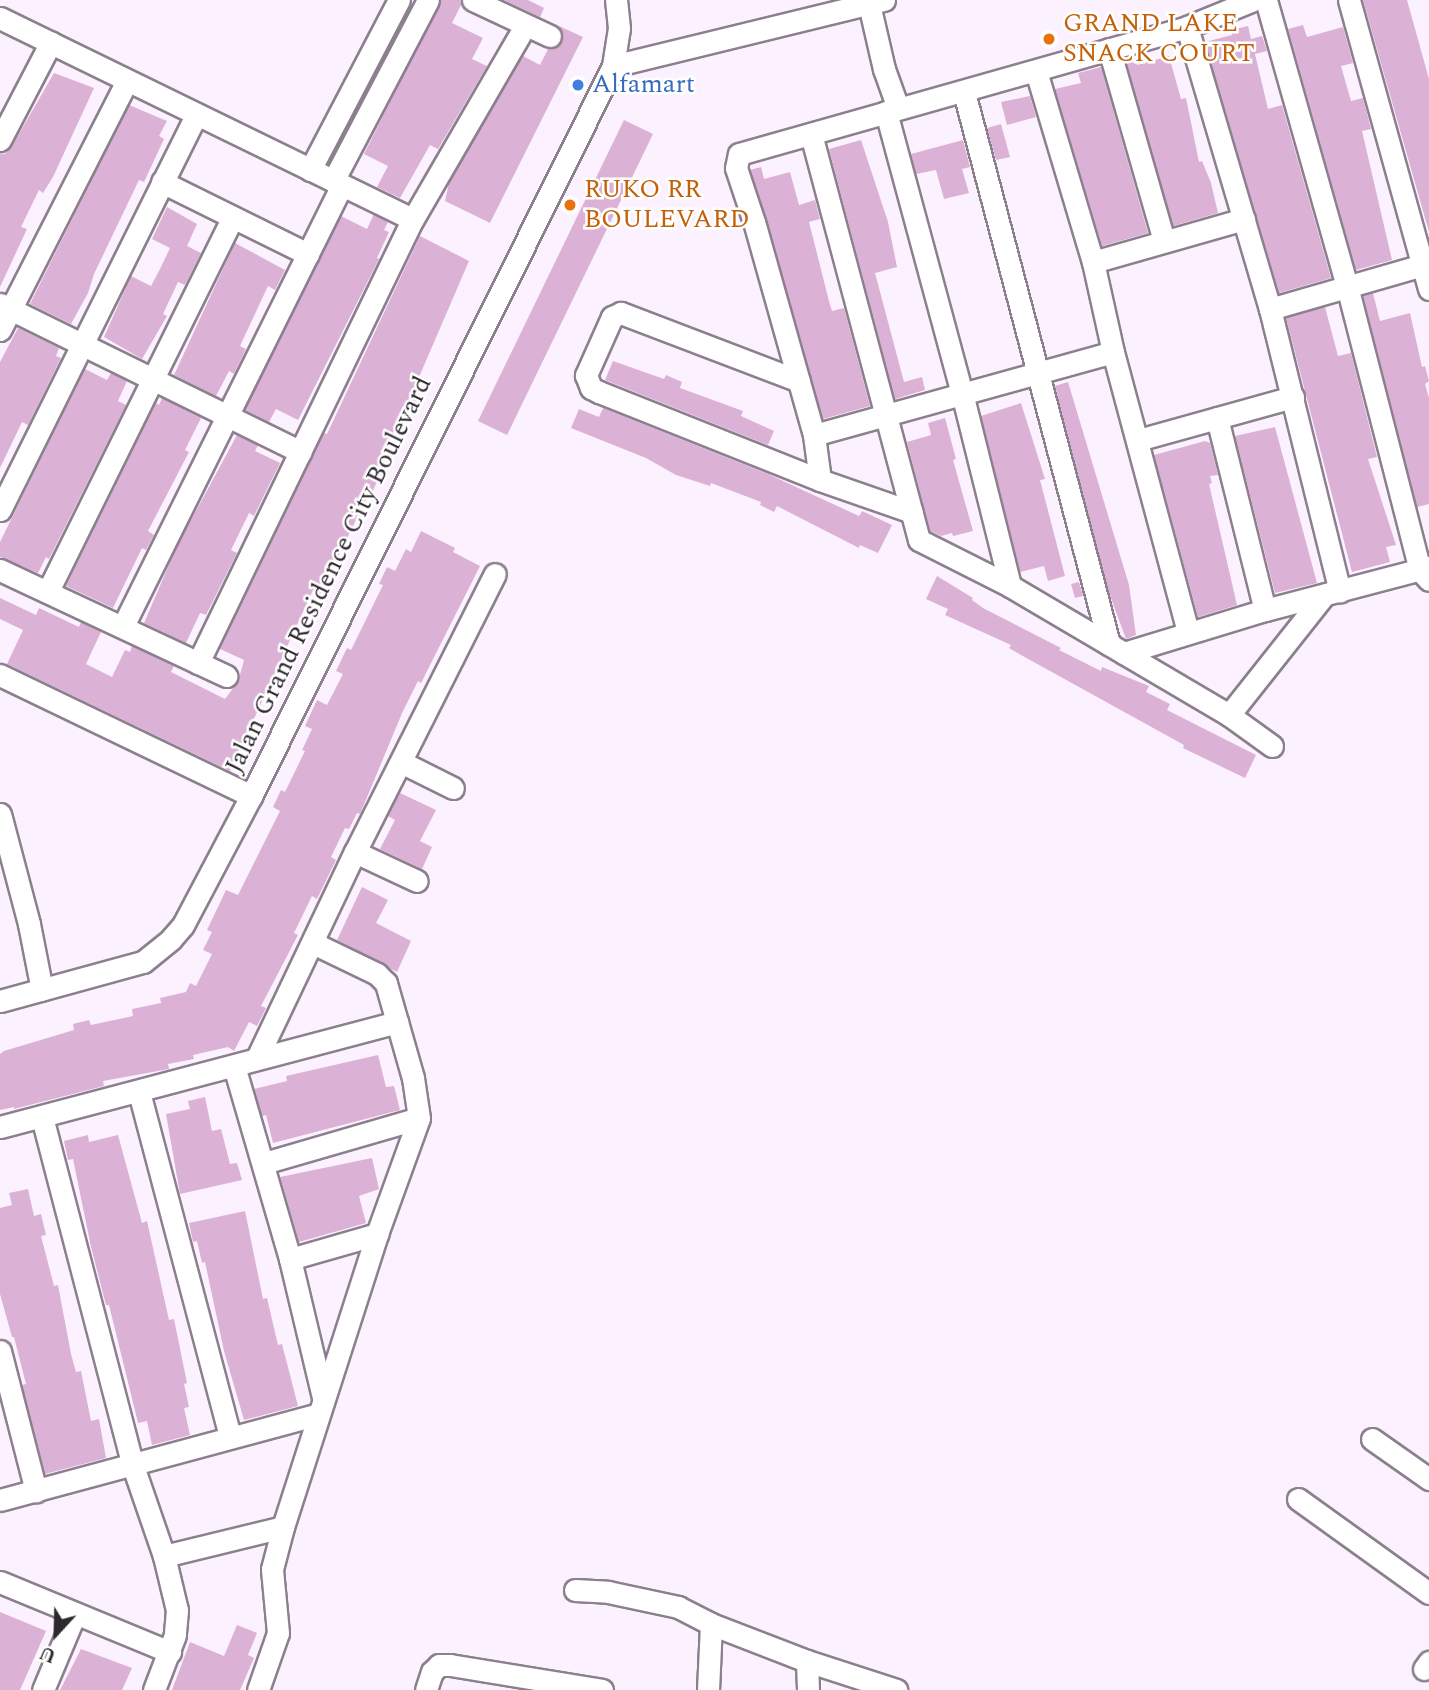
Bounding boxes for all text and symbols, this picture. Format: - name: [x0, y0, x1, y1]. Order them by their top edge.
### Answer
- place label: GRAND LAKE SNACK COURT: [1063, 8, 1255, 70]
- marker: GRAND LAKE SNACK COURT: [1041, 31, 1057, 47]
- place label: Alfamart: [592, 69, 695, 101]
- marker: Alfamart: [570, 77, 586, 93]
- place label: RUKO RR BOULEVARD: [584, 174, 750, 235]
- marker: RUKO RR BOULEVARD: [562, 197, 578, 213]
- street label: Jalan Grand Residence City Boulevard: [219, 371, 439, 779]
- north arrow: [21, 1599, 91, 1669]
- text: U: [35, 1638, 61, 1670]

